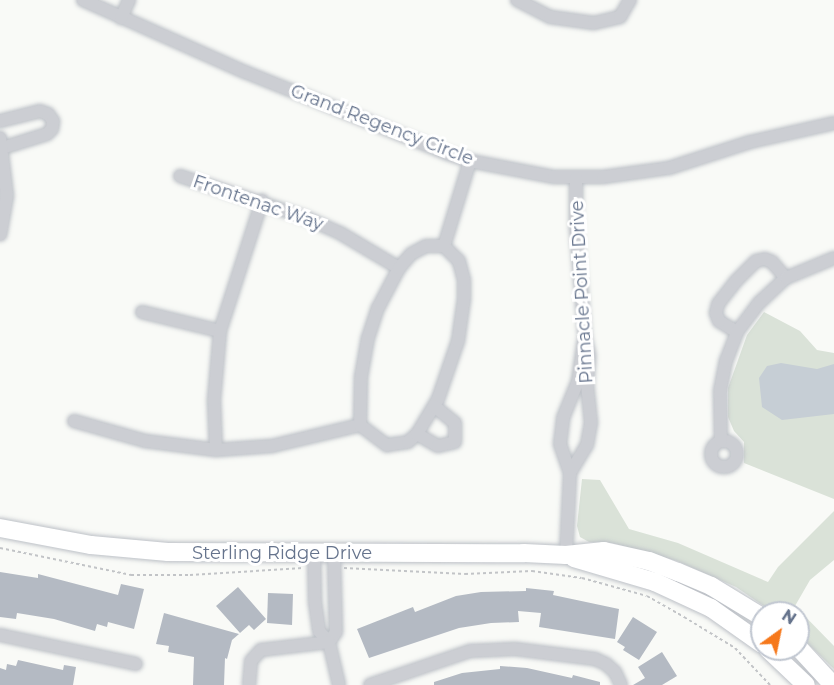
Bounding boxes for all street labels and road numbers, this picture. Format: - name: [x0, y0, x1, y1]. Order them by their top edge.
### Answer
- street label: Grand Regency Circle: [287, 80, 477, 170]
- street label: Frontenac Way: [190, 171, 326, 235]
- street label: Pinnacle Point Drive: [566, 200, 598, 384]
- street label: Sterling Ridge Drive: [192, 542, 372, 564]

